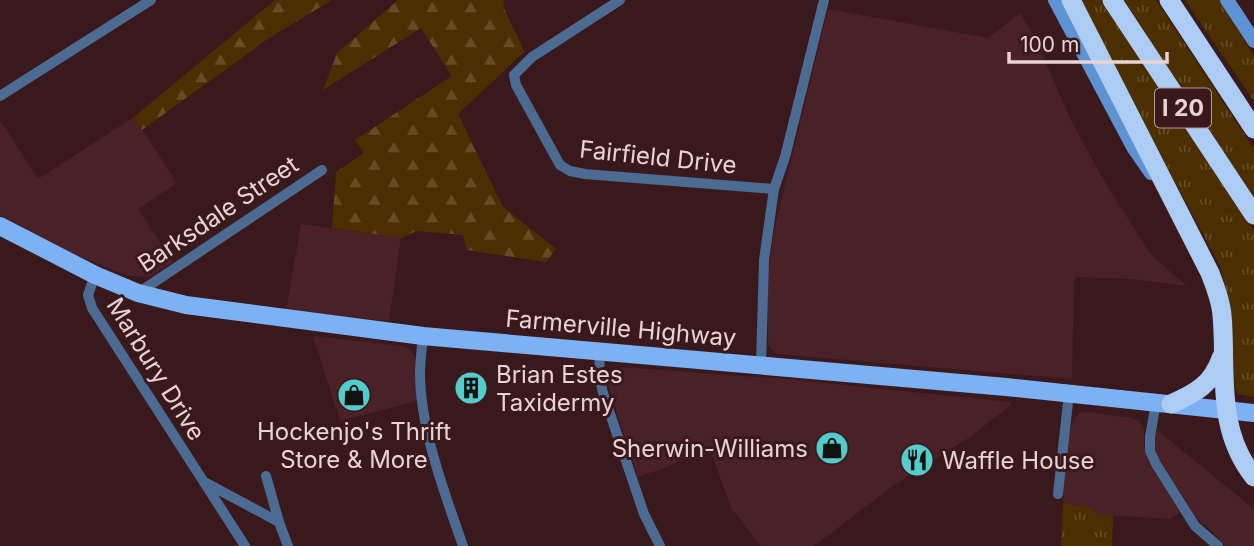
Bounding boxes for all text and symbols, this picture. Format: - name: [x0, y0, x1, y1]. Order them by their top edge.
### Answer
- scale bar: [1009, 21, 1166, 65]
- text: 100 m: [1020, 32, 1079, 57]
- road number: I 20: [1155, 88, 1211, 128]
- street label: Fairfield Drive: [578, 134, 738, 180]
- street label: Barksdale Street: [132, 150, 304, 278]
- street label: Marbury Drive: [101, 292, 211, 446]
- street label: Farmerville Highway: [504, 303, 738, 353]
- place label: Brian Estes Taxidermy: [496, 360, 623, 417]
- building icon: Brian Estes Taxidermy: [452, 369, 490, 407]
- shop icon: Hockenjo's Thrift Store & More: [335, 376, 373, 414]
- place label: Hockenjo's Thrift Store & More: [257, 417, 451, 474]
- shop icon: Sherwin-Williams: [813, 429, 851, 467]
- place label: Sherwin-Williams: [612, 434, 808, 463]
- restaurant icon: Waffle House: [898, 441, 936, 479]
- place label: Waffle House: [942, 446, 1094, 475]

